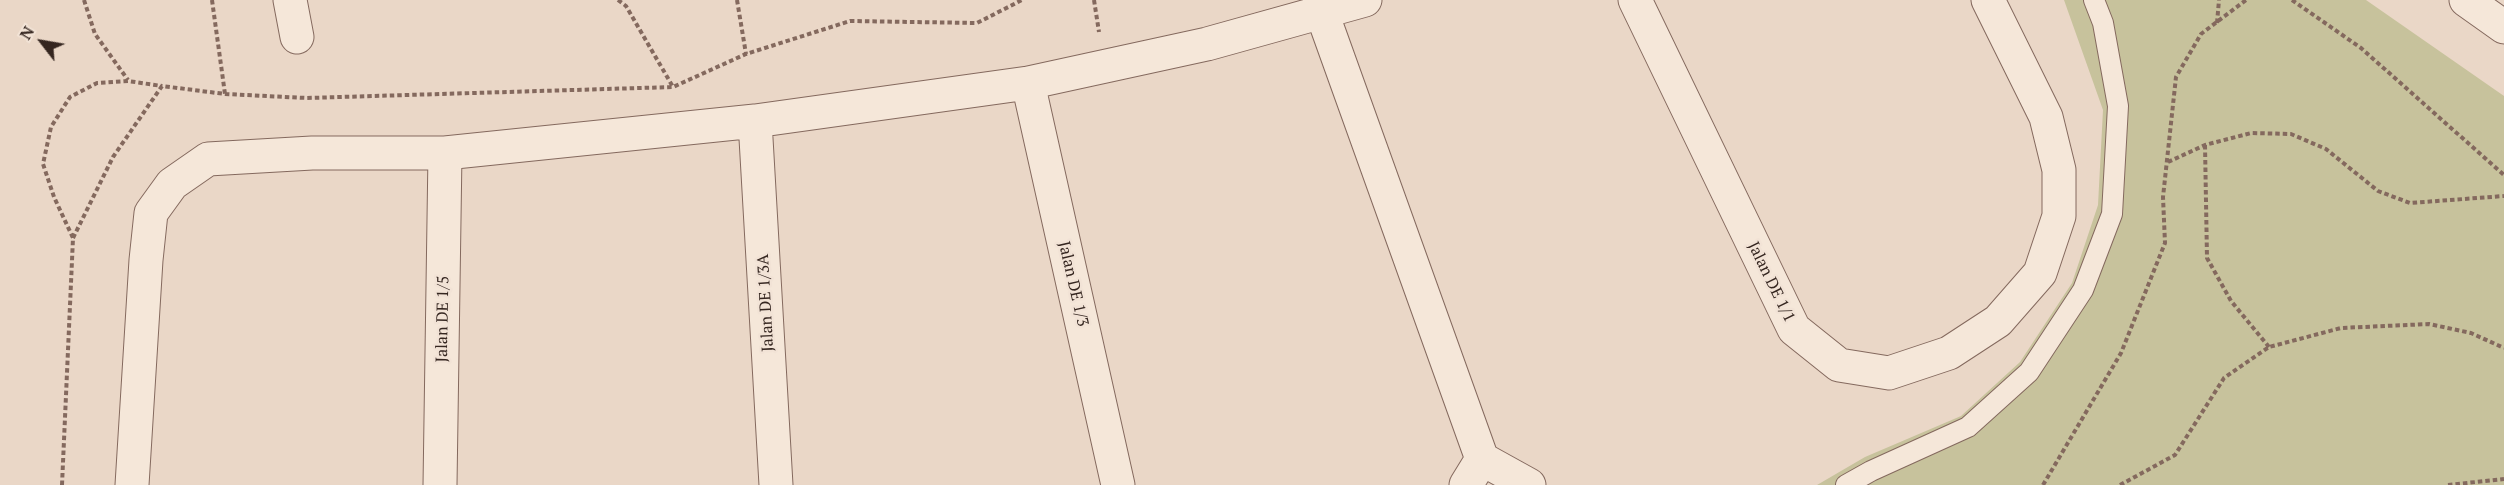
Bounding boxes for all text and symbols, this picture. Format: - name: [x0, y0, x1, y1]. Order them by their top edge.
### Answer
- north arrow: [12, 12, 72, 72]
- text: N: [14, 22, 39, 44]
- street label: Jalan DE 1/3: [1054, 239, 1092, 329]
- street label: Jalan DE 1/1: [1743, 239, 1799, 325]
- street label: Jalan DE 1/3A: [754, 254, 778, 352]
- street label: Jalan DE 1/5: [433, 275, 453, 363]

